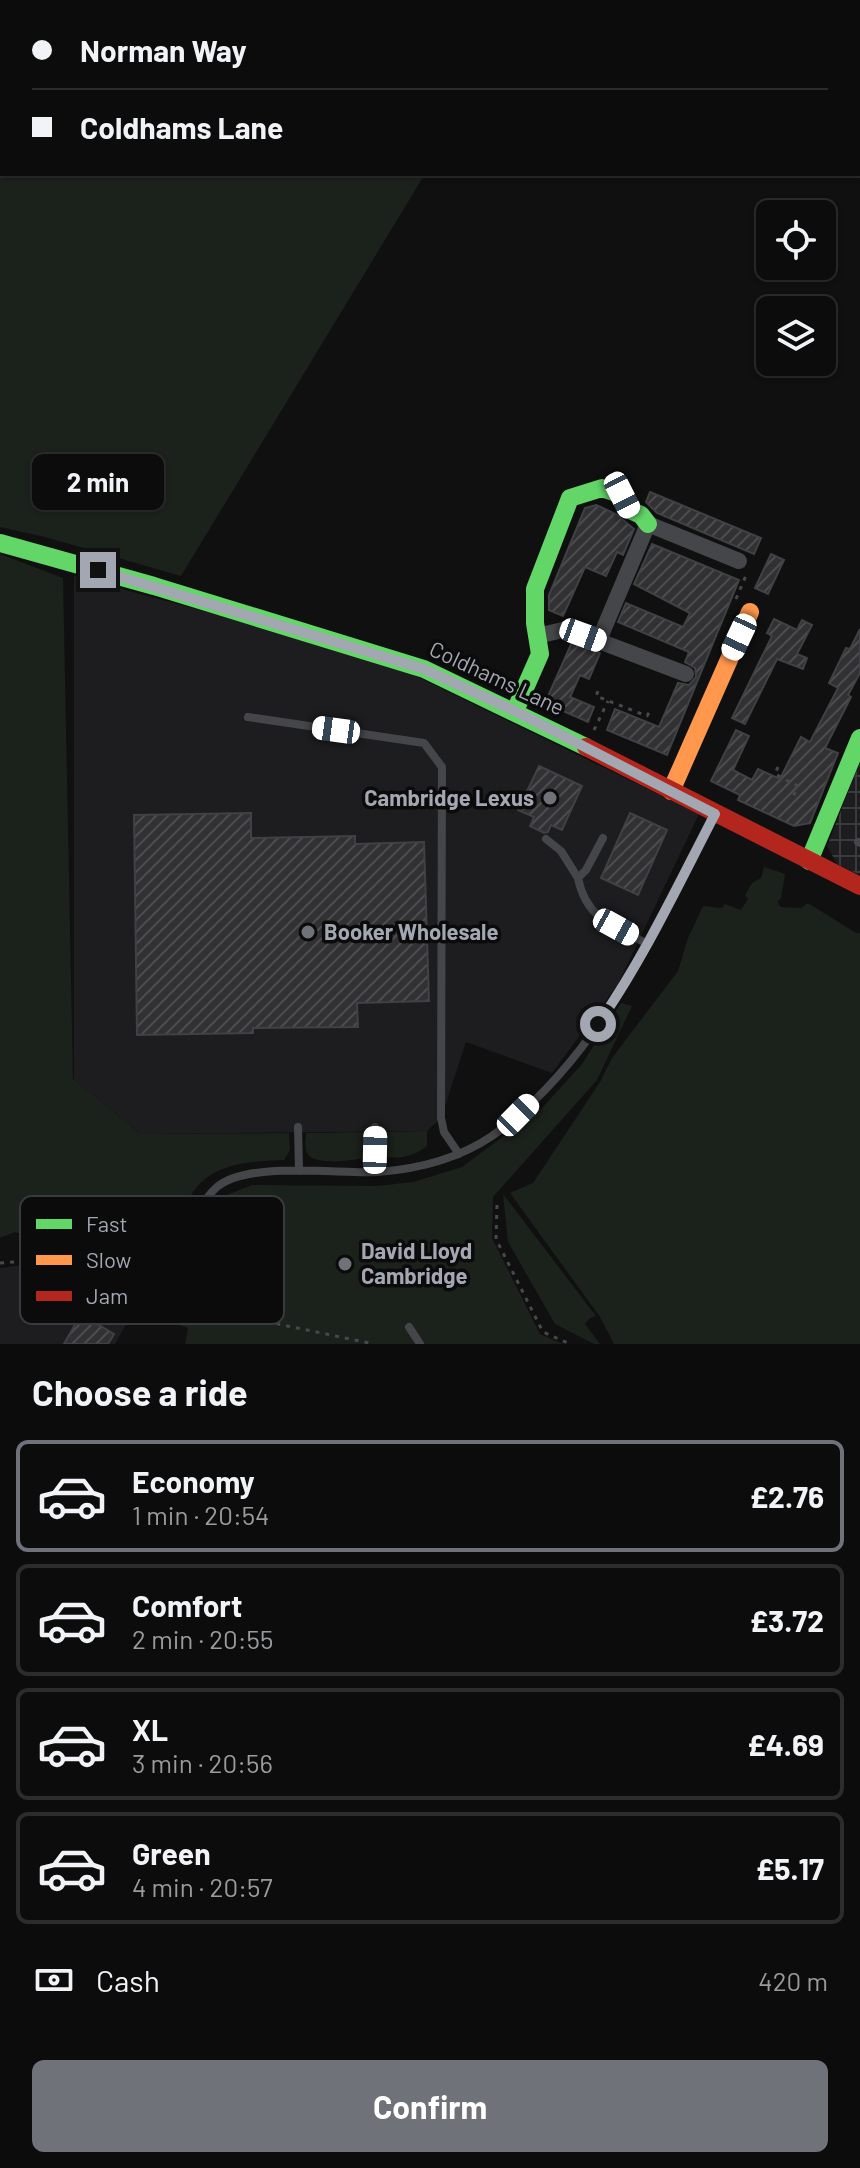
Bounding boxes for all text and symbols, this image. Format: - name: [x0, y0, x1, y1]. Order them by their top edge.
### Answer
- text: Norman Way: [80, 32, 247, 68]
- text: Coldhams Lane: [80, 109, 283, 145]
- map controls: [756, 200, 836, 376]
- button: locate: [756, 200, 836, 280]
- button: layers: [756, 296, 836, 376]
- callout: 2 min: [32, 454, 164, 510]
- text: 2 min: [67, 466, 129, 497]
- car: [600, 468, 644, 522]
- route end: [80, 552, 116, 588]
- car: [718, 610, 760, 664]
- car: [556, 616, 610, 654]
- street label: Coldhams Lane: [426, 634, 569, 720]
- car: [311, 715, 361, 745]
- place label: Cambridge Lexus: [364, 784, 534, 810]
- marker: Cambridge Lexus: [541, 789, 559, 807]
- car: [589, 905, 643, 949]
- place label: Booker Wholesale: [324, 918, 498, 944]
- marker: Booker Wholesale: [299, 923, 317, 941]
- route start: [580, 1006, 616, 1042]
- car: [493, 1090, 543, 1140]
- car: [363, 1126, 387, 1174]
- legend: [20, 1196, 284, 1324]
- text: Fast: [86, 1210, 128, 1236]
- place label: David Lloyd Cambridge: [361, 1237, 472, 1288]
- text: Slow: [86, 1246, 131, 1272]
- marker: David Lloyd Cambridge: [336, 1255, 354, 1273]
- text: Jam: [86, 1282, 128, 1308]
- text: Choose a ride: [32, 1370, 248, 1413]
- icon: car: [36, 1460, 108, 1532]
- text: Economy: [132, 1463, 255, 1499]
- text: £2.76: [750, 1478, 824, 1514]
- text: 1 min · 20:54: [132, 1499, 269, 1530]
- icon: car: [36, 1584, 108, 1656]
- text: Comfort: [132, 1587, 242, 1623]
- text: £3.72: [750, 1602, 824, 1638]
- text: 2 min · 20:55: [132, 1623, 273, 1654]
- icon: car: [36, 1708, 108, 1780]
- text: XL: [132, 1711, 168, 1747]
- text: £4.69: [747, 1726, 824, 1762]
- text: 3 min · 20:56: [132, 1747, 273, 1778]
- icon: car: [36, 1832, 108, 1904]
- text: Green: [132, 1835, 211, 1871]
- text: £5.17: [756, 1850, 824, 1886]
- text: 4 min · 20:57: [132, 1871, 273, 1902]
- icon: cash: [32, 1958, 76, 2002]
- text: Cash: [96, 1962, 160, 1998]
- text: 420 m: [758, 1965, 828, 1996]
- button: Confirm: [32, 2060, 828, 2152]

